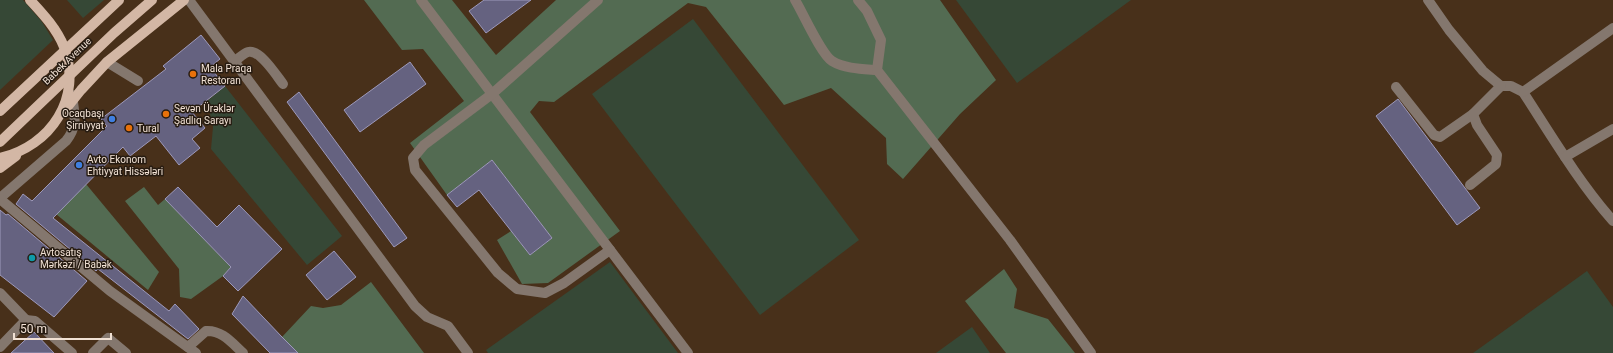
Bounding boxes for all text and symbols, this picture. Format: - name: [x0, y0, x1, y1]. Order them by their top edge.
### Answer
- street label: Babek Avenue: [41, 35, 93, 87]
- place label: Mala Praqa Restoran: [201, 63, 252, 86]
- marker: Mala Praqa Restoran: [188, 69, 198, 79]
- place label: Sevən Ürəklər Şadlıq Sarayı: [174, 102, 235, 126]
- place label: Ocaqbaşı Şirniyyat: [62, 108, 104, 131]
- marker: Sevən Ürəklər Şadlıq Sarayı: [161, 109, 171, 119]
- marker: Ocaqbaşı Şirniyyat: [107, 114, 117, 124]
- marker: Tural: [124, 123, 134, 133]
- place label: Tural: [137, 123, 159, 134]
- place label: Avto Ekonom Ehtiyyat Hissələri: [87, 154, 163, 177]
- marker: Avto Ekonom Ehtiyyat Hissələri: [74, 160, 84, 170]
- place label: Avtosatış Mərkəzi / Babək: [40, 247, 113, 270]
- marker: Avtosatış Mərkəzi / Babək: [27, 253, 37, 263]
- scale bar: [14, 315, 111, 341]
- text: 50 m: [20, 322, 47, 336]

